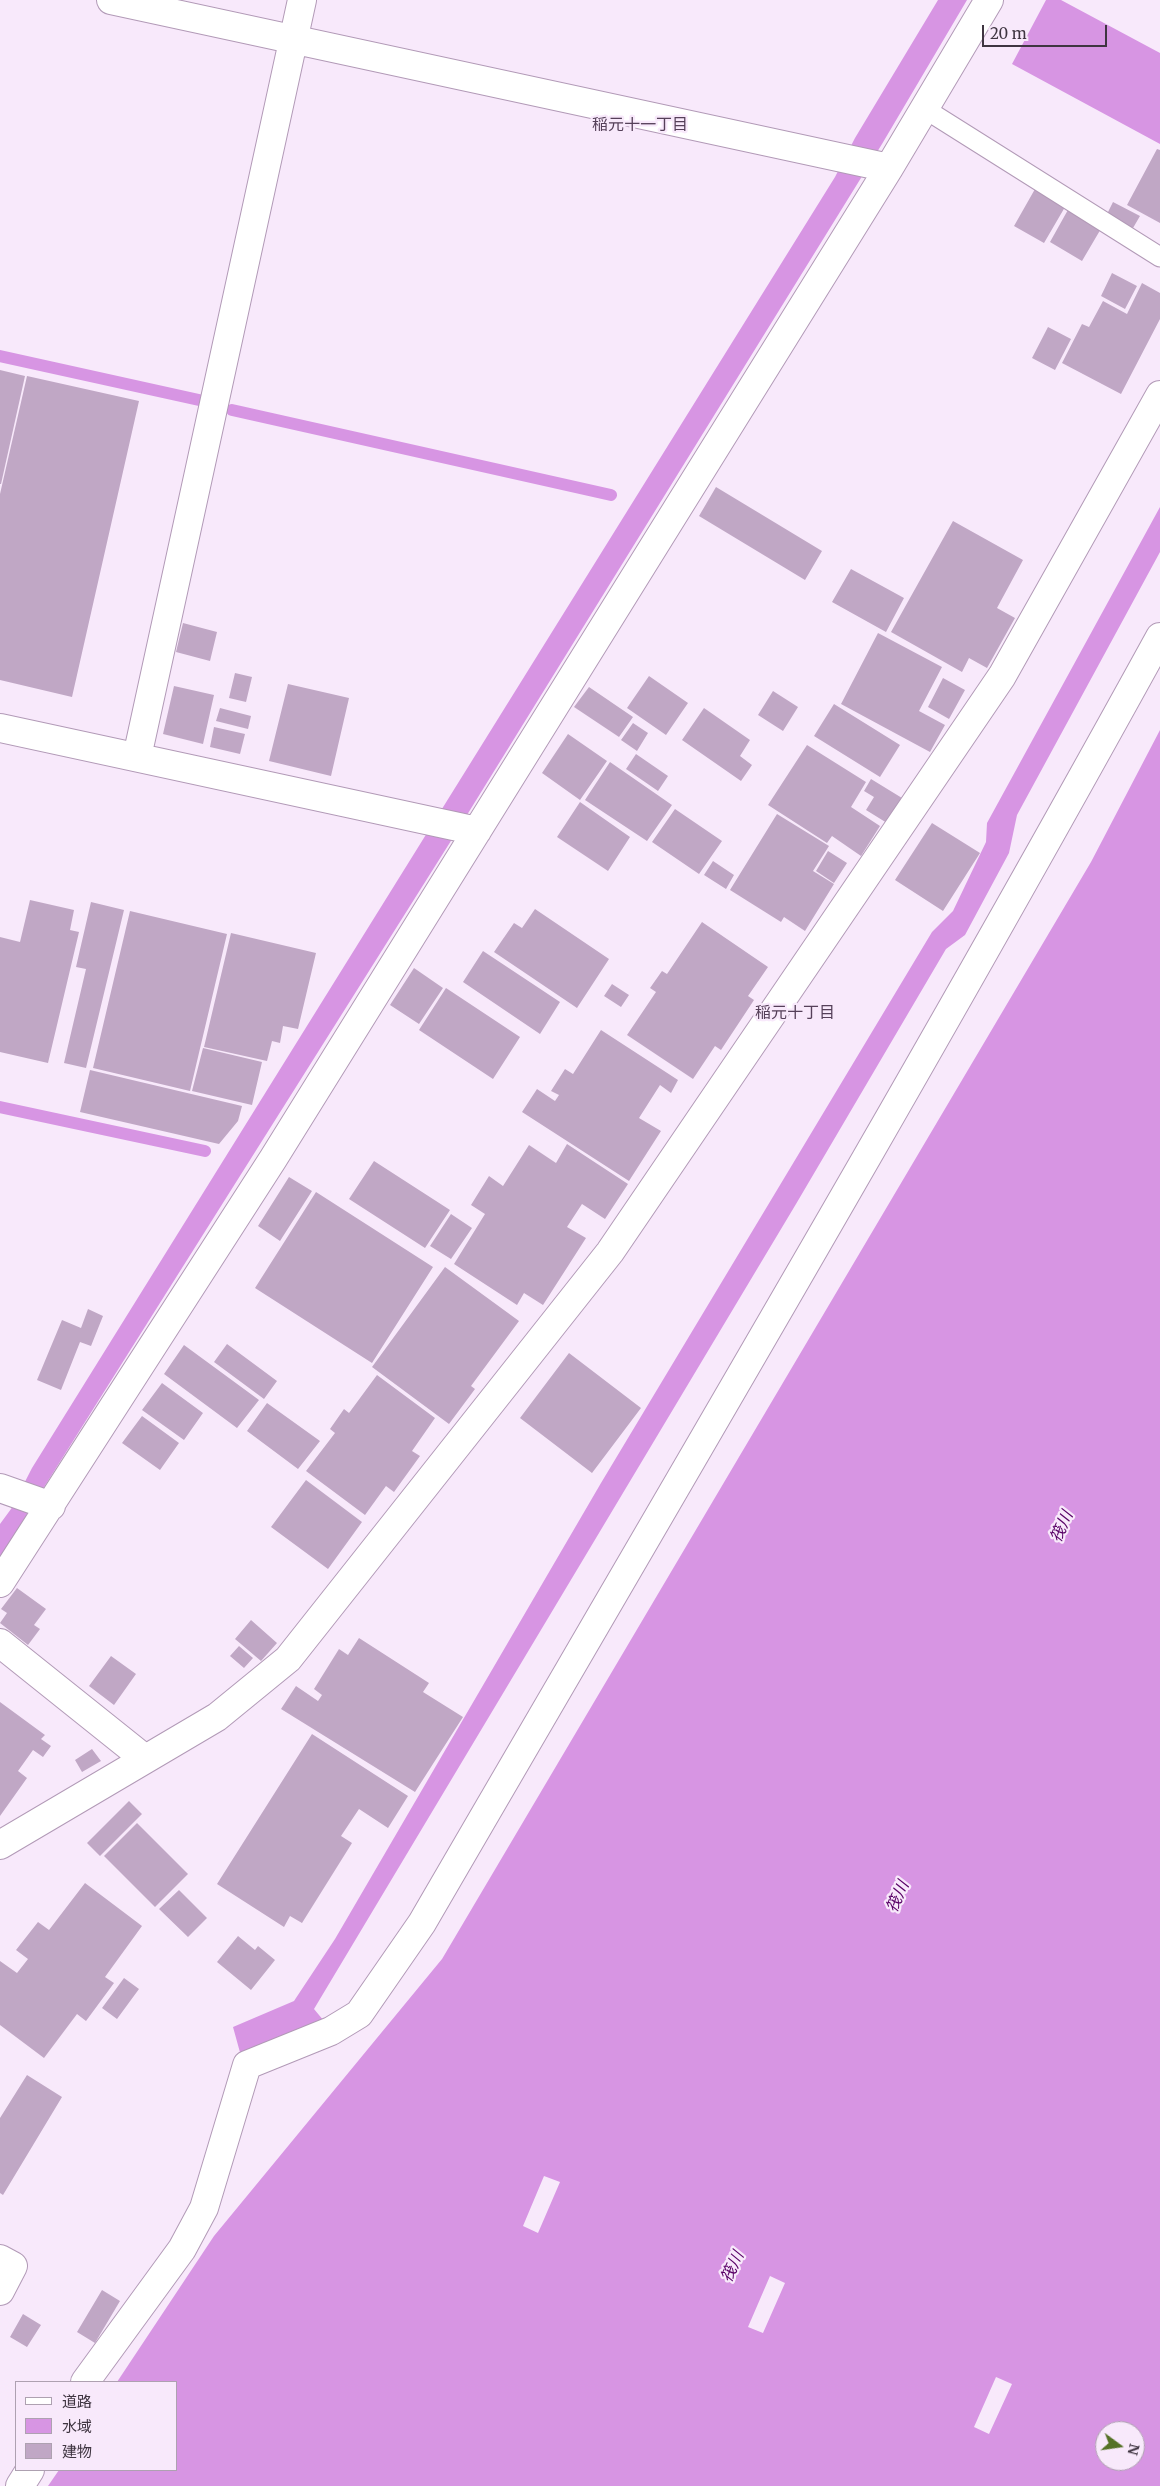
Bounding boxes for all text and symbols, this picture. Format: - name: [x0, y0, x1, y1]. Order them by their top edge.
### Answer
- scale bar: [985, 15, 1110, 47]
- text: 20 m: [990, 24, 1027, 43]
- district label: 稲元十一丁目: [592, 115, 688, 135]
- district label: 稲元十丁目: [755, 1003, 835, 1023]
- water label: 筏川: [1047, 1508, 1077, 1546]
- water label: 筏川: [883, 1878, 913, 1916]
- water label: 筏川: [718, 2248, 748, 2286]
- legend: [15, 2381, 178, 2471]
- text: 道路: [62, 2392, 92, 2411]
- text: 水域: [62, 2417, 92, 2436]
- north arrow: [1095, 2421, 1145, 2471]
- text: 建物: [62, 2442, 92, 2461]
- text: N: [1124, 2442, 1144, 2457]

